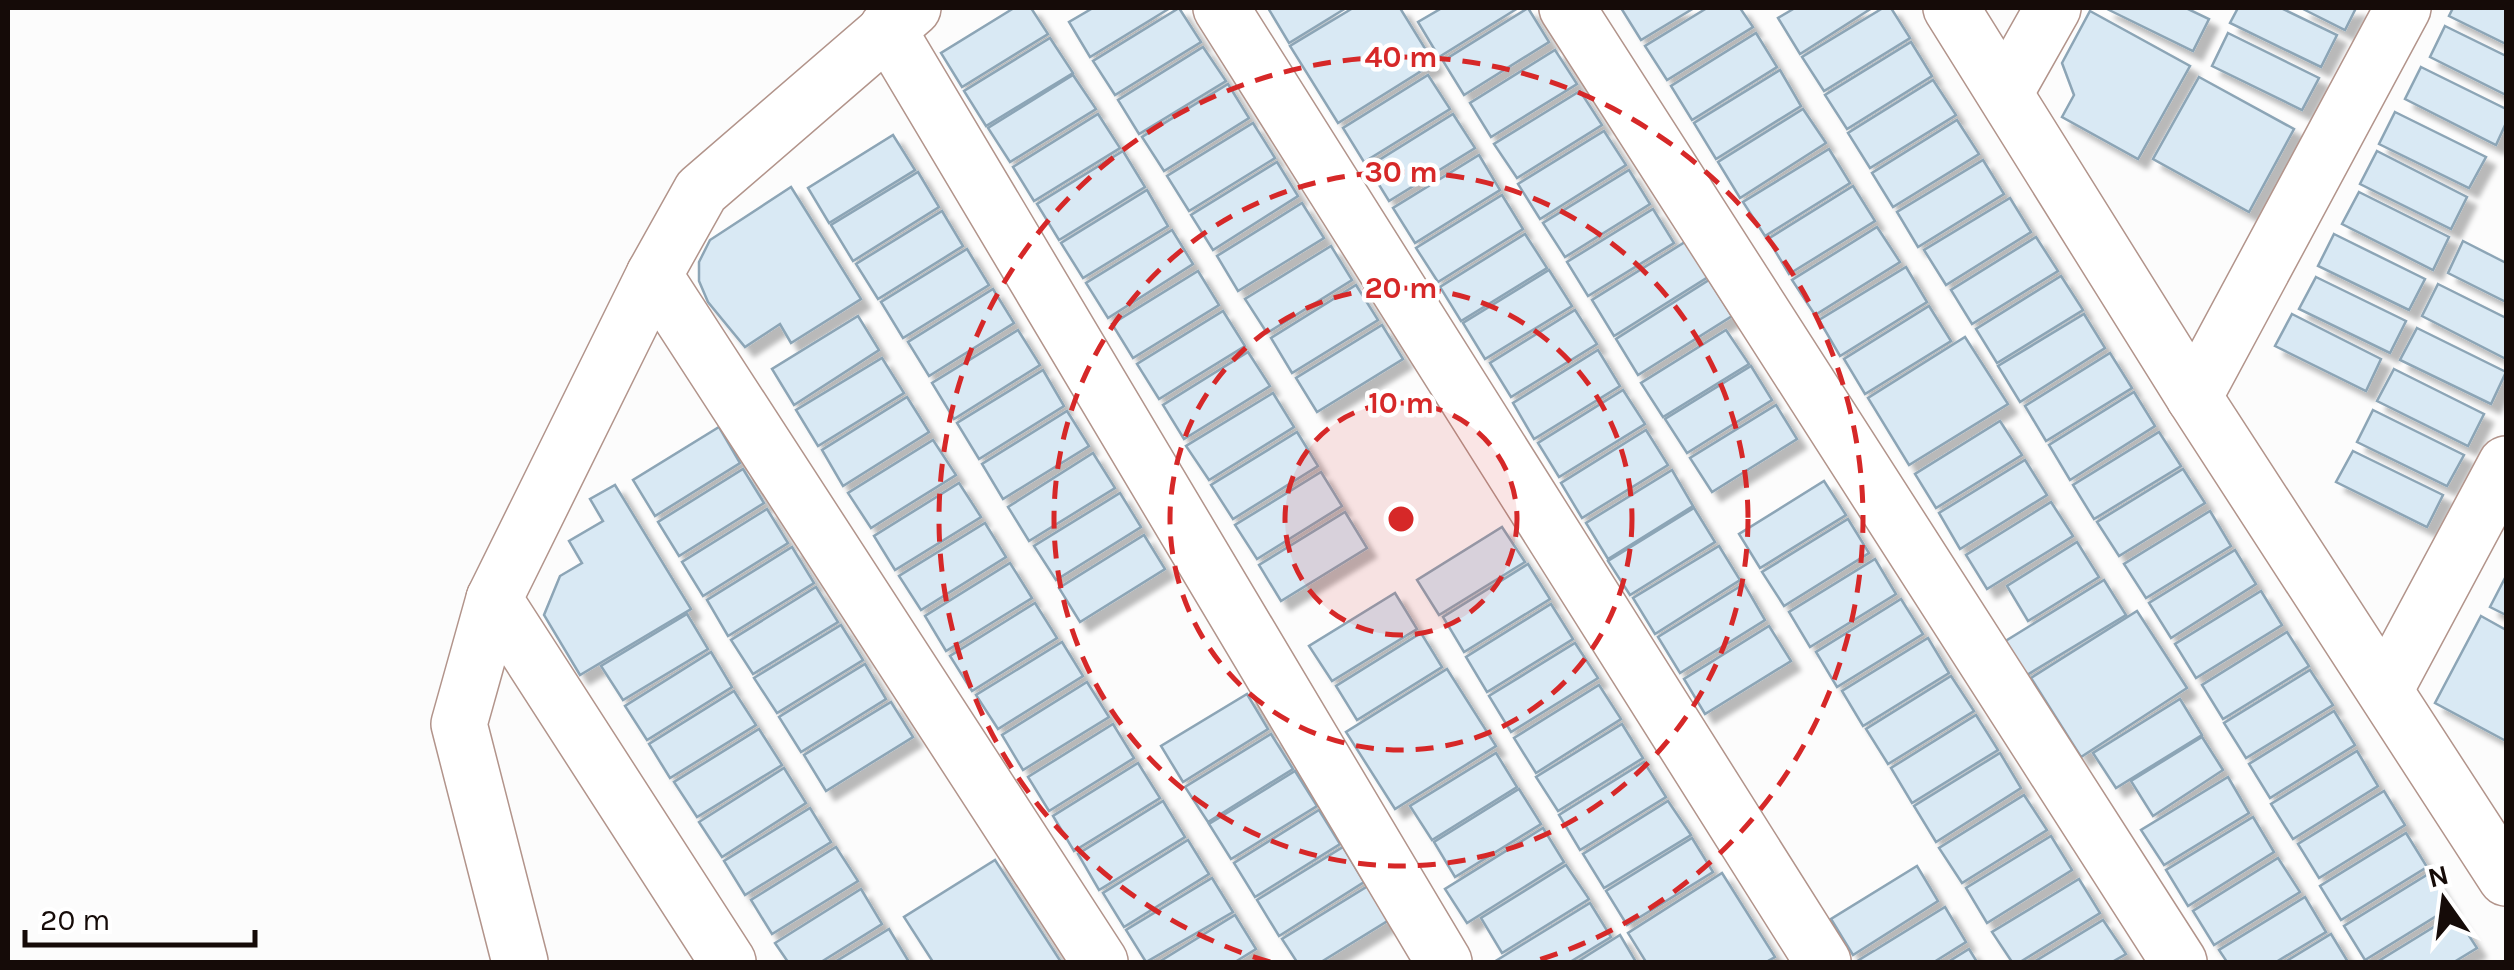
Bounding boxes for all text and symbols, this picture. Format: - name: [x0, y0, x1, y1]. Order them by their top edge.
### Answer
- text: 40 m: [1365, 39, 1437, 75]
- text: 30 m: [1364, 154, 1438, 190]
- text: 20 m: [1364, 270, 1438, 306]
- text: 10 m: [1368, 385, 1434, 421]
- centre of rings: [1383, 501, 1419, 537]
- north arrow: [2394, 850, 2494, 950]
- text: N: [2424, 858, 2452, 895]
- scale bar: [25, 885, 255, 947]
- text: 20 m: [40, 902, 110, 938]

